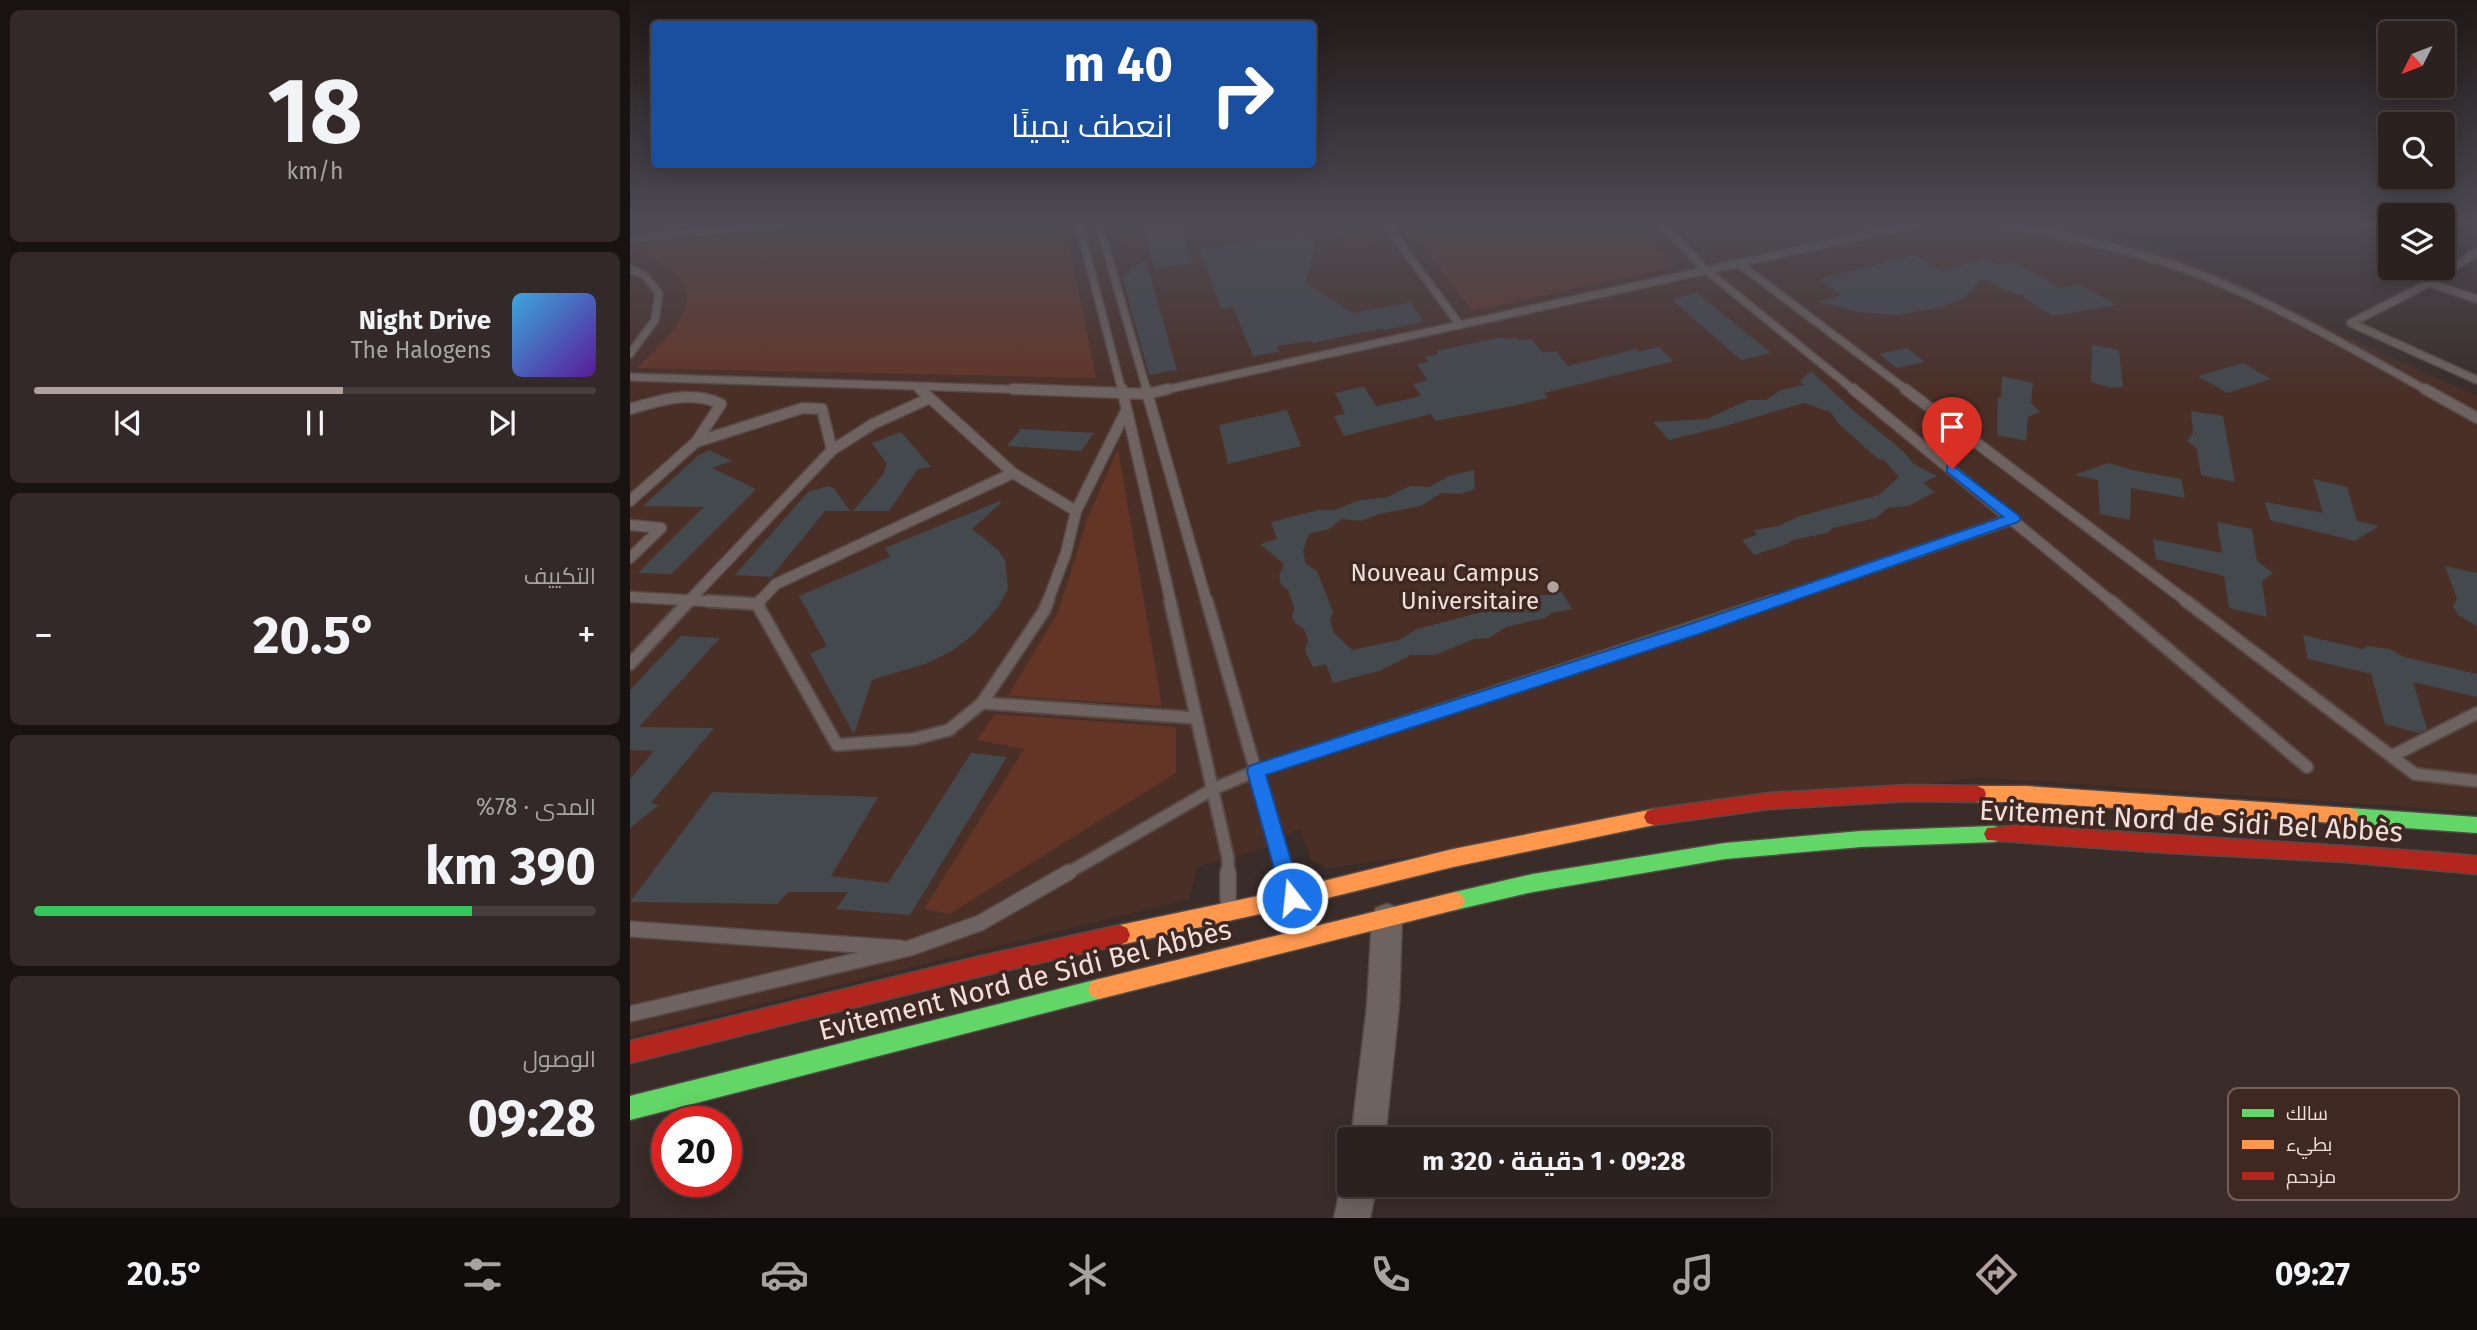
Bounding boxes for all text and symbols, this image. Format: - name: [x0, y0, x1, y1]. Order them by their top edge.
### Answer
- north arrow: [2378, 21, 2455, 98]
- map controls: [2378, 21, 2455, 280]
- text: 40 m: [1064, 35, 1173, 94]
- icon: right: [1197, 49, 1288, 140]
- text: 18: [267, 57, 363, 166]
- text: انعطف يمينًا: [1011, 107, 1173, 145]
- button: search: [2378, 112, 2455, 189]
- text: km/h: [287, 157, 343, 185]
- button: layers: [2378, 203, 2455, 280]
- text: Night Drive: [359, 305, 491, 336]
- text: The Halogens: [351, 336, 491, 364]
- pin: [1922, 397, 1982, 469]
- icon: previous: [109, 404, 147, 442]
- icon: pause: [296, 404, 334, 442]
- icon: next: [483, 404, 521, 442]
- icon: arrive: [1933, 408, 1971, 446]
- place label: Nouveau Campus Universitaire: [1350, 559, 1539, 615]
- text: التكييف: [524, 562, 596, 590]
- marker: Nouveau Campus Universitaire: [1545, 579, 1561, 595]
- text: 20.5°: [253, 604, 377, 667]
- text: −: [34, 612, 53, 658]
- text: +: [577, 612, 596, 658]
- text: المدى · 78%: [476, 793, 596, 821]
- street label: Evitement Nord de Sidi Bel Abbès: [1978, 793, 2404, 849]
- text: 390 km: [425, 835, 596, 898]
- position arrow: [1255, 861, 1329, 935]
- street label: Evitement Nord de Sidi Bel Abbès: [815, 913, 1235, 1047]
- text: الوصول: [523, 1045, 596, 1073]
- text: 09:28: [467, 1087, 596, 1150]
- legend: [2228, 1088, 2459, 1200]
- text: سالك: [2286, 1102, 2328, 1125]
- speed limit sign: 20: [651, 1106, 742, 1197]
- text: بطيء: [2286, 1133, 2332, 1159]
- text: 09:28 · 1 دقيقة · 320 m: [1422, 1146, 1686, 1177]
- text: مزدحم: [2286, 1165, 2336, 1190]
- icon: filters: [458, 1250, 507, 1299]
- icon: car: [760, 1250, 809, 1299]
- icon: climate: [1063, 1250, 1112, 1299]
- icon: phone: [1366, 1250, 1415, 1299]
- icon: music: [1669, 1250, 1718, 1299]
- icon: directions: [1972, 1250, 2021, 1299]
- text: 20.5°: [127, 1255, 204, 1293]
- text: 09:27: [2275, 1255, 2350, 1293]

